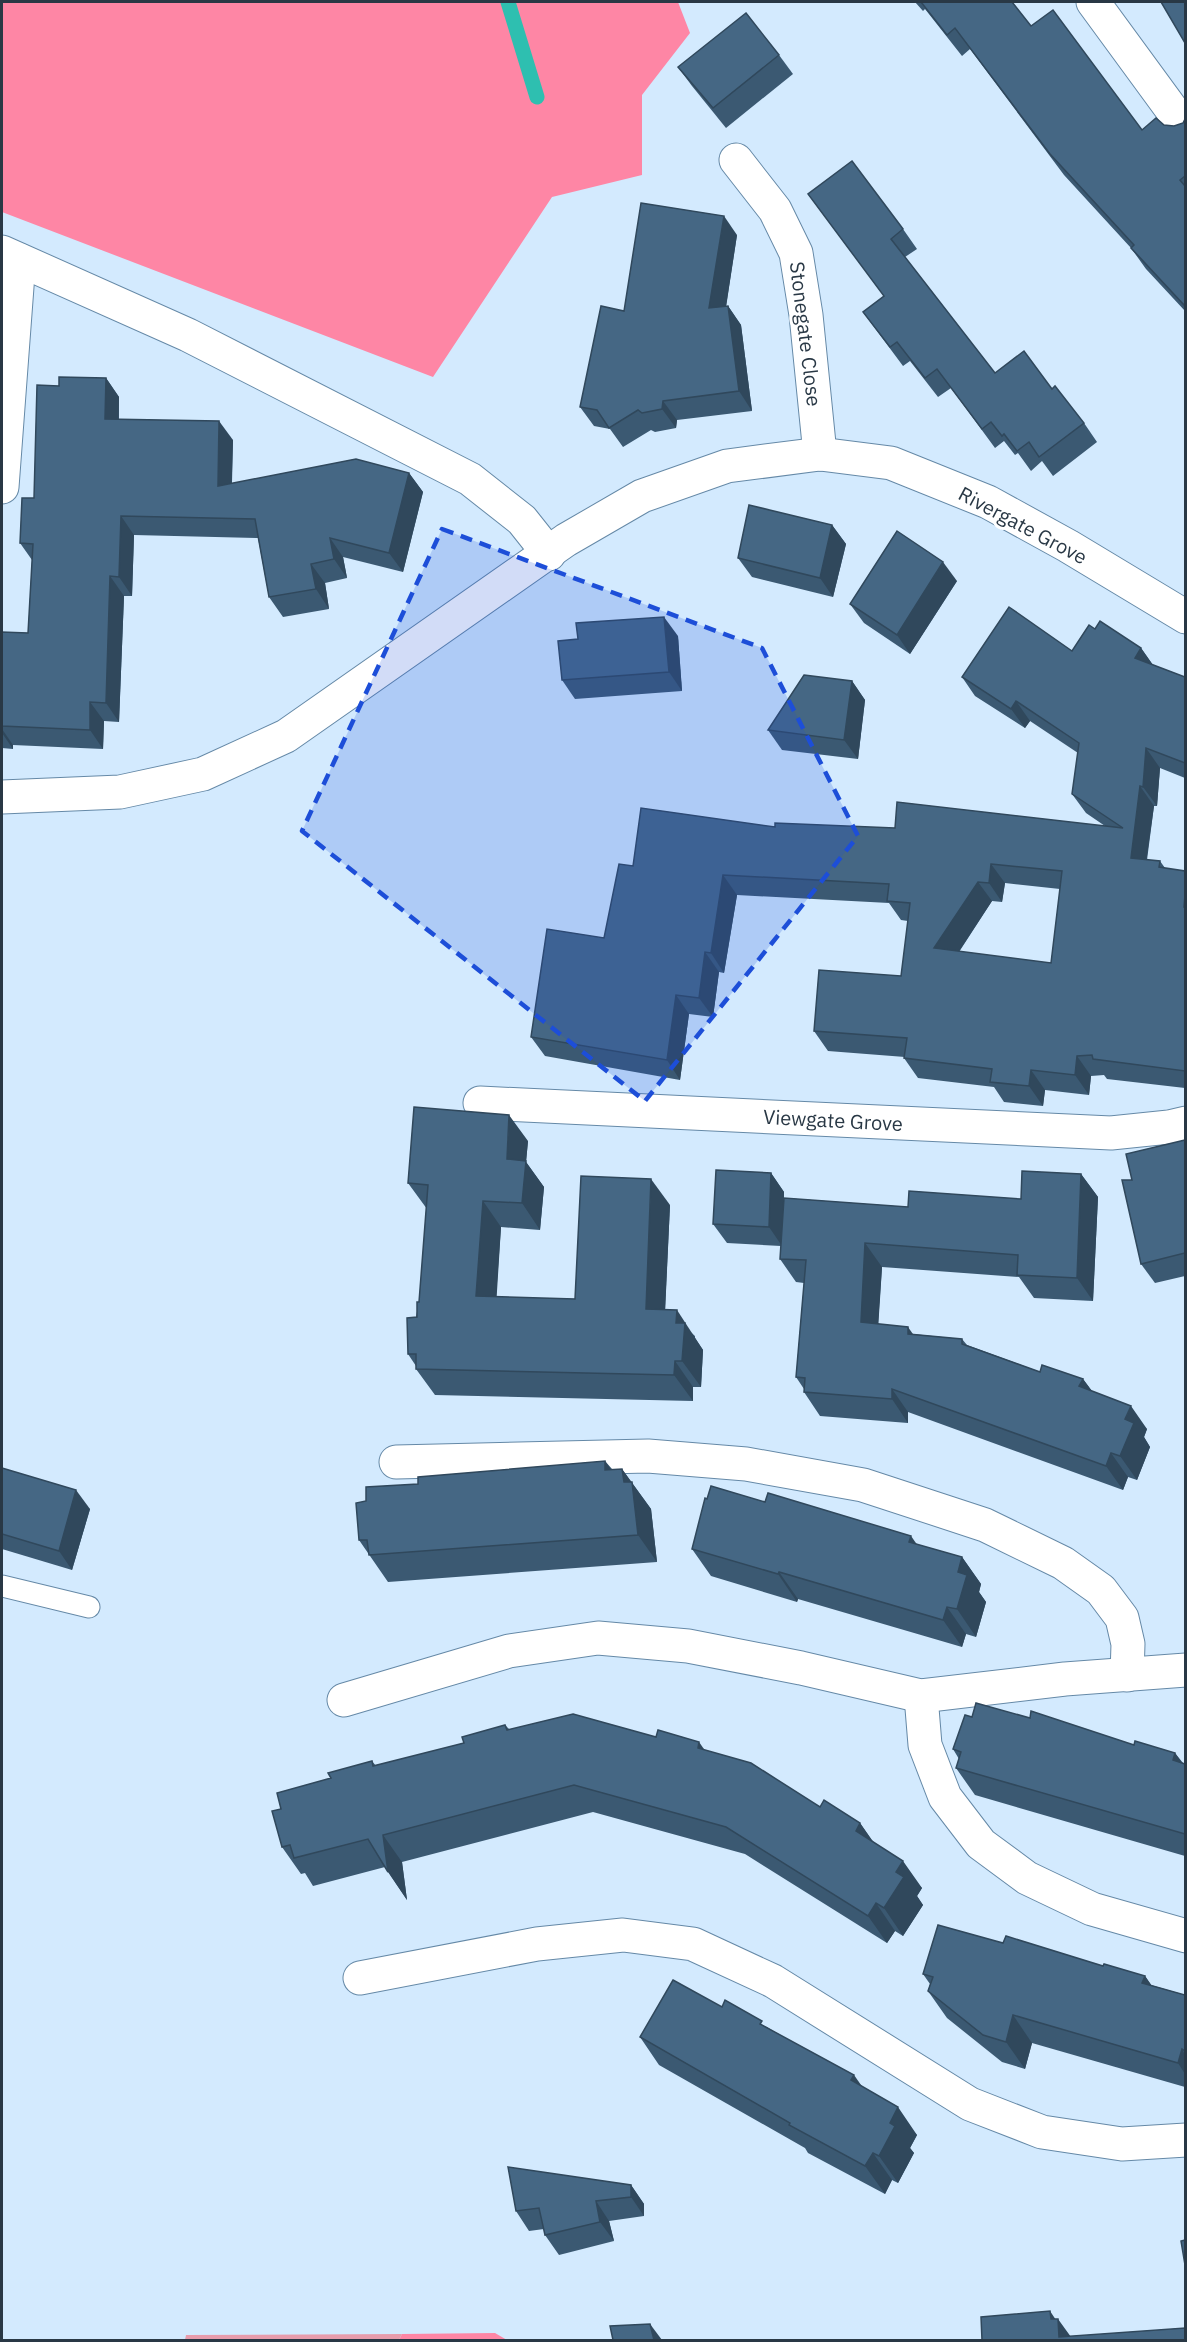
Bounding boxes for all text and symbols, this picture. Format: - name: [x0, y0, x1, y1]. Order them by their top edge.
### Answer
- street label: Stonegate Close: [784, 260, 828, 408]
- street label: Rivergate Grove: [954, 480, 1092, 570]
- street label: Viewgate Grove: [763, 1103, 903, 1137]

